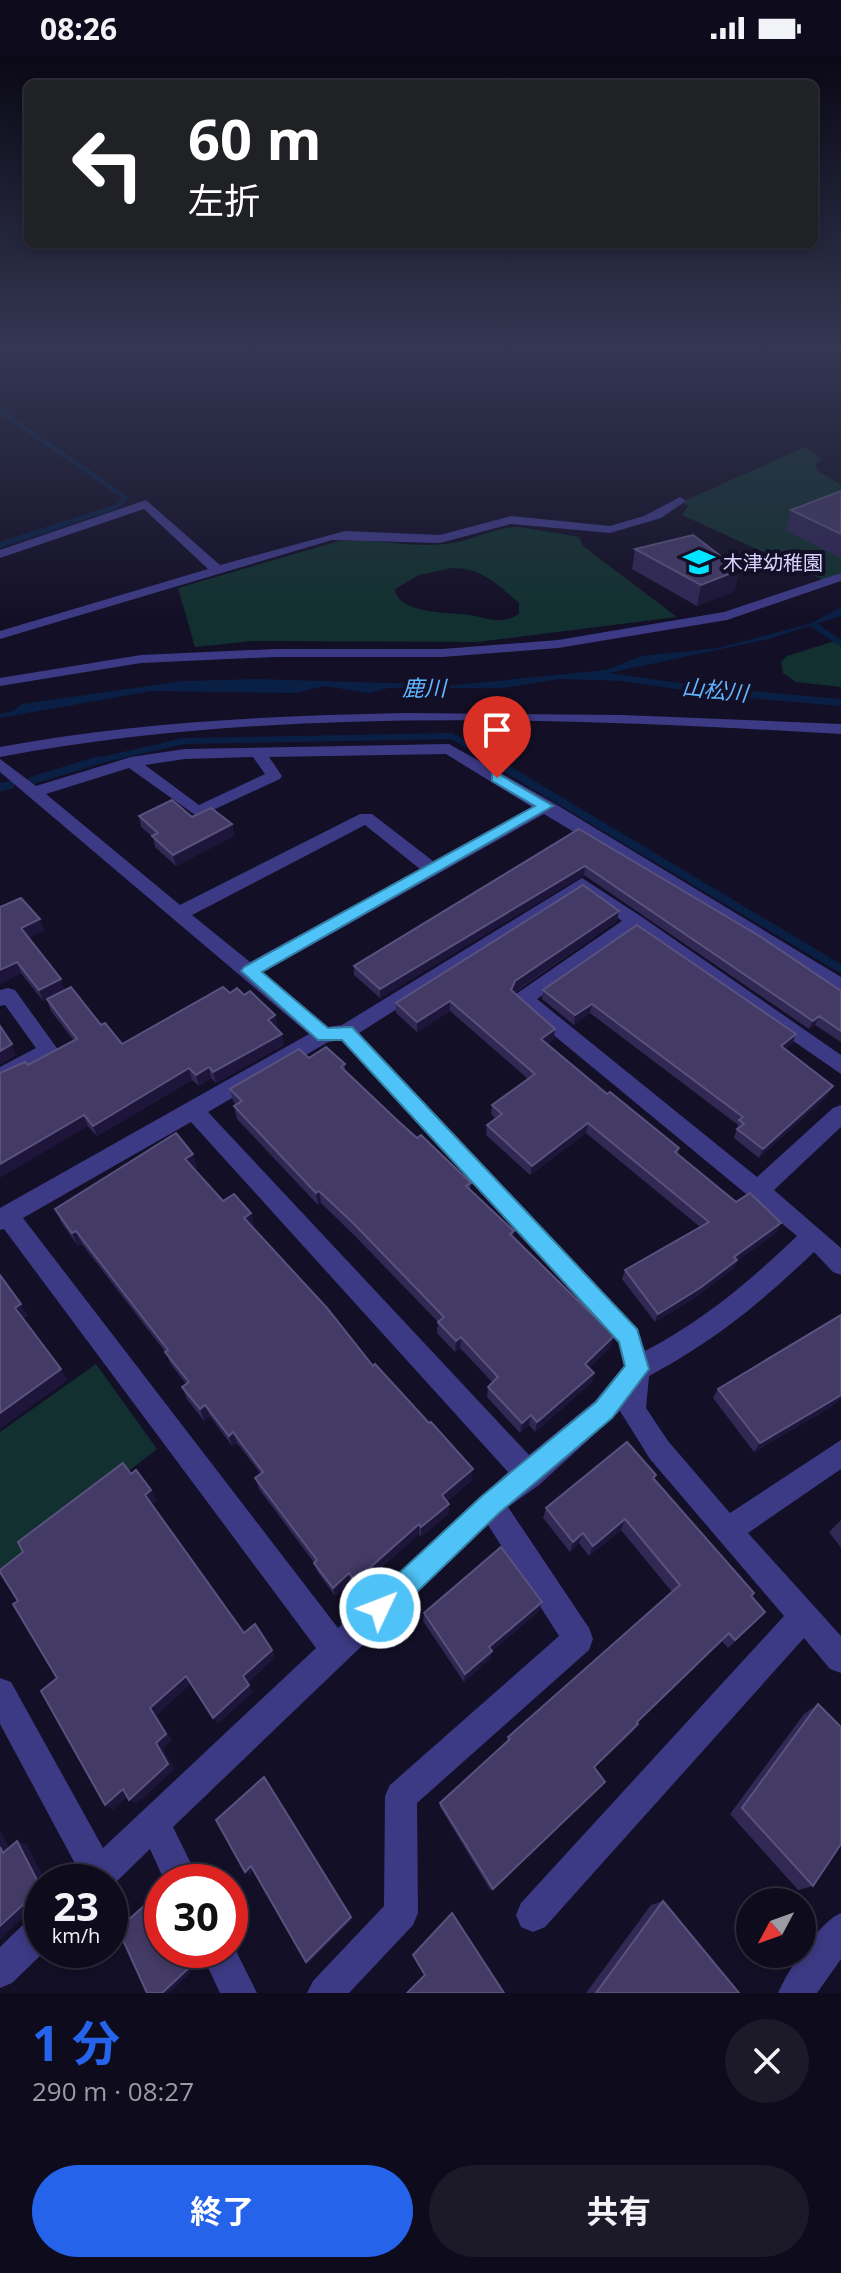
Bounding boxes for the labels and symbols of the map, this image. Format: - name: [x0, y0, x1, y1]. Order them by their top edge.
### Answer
- school or university icon: 木津幼稚園: [682, 545, 716, 579]
- place label: 木津幼稚園: [723, 549, 823, 576]
- water label: 山松川: [681, 671, 751, 708]
- water label: 鹿川: [402, 672, 448, 702]
- pin: [463, 696, 531, 778]
- position arrow: [338, 1566, 422, 1650]
- speed limit sign: 30: [144, 1864, 248, 1968]
- north arrow: [736, 1888, 816, 1968]

